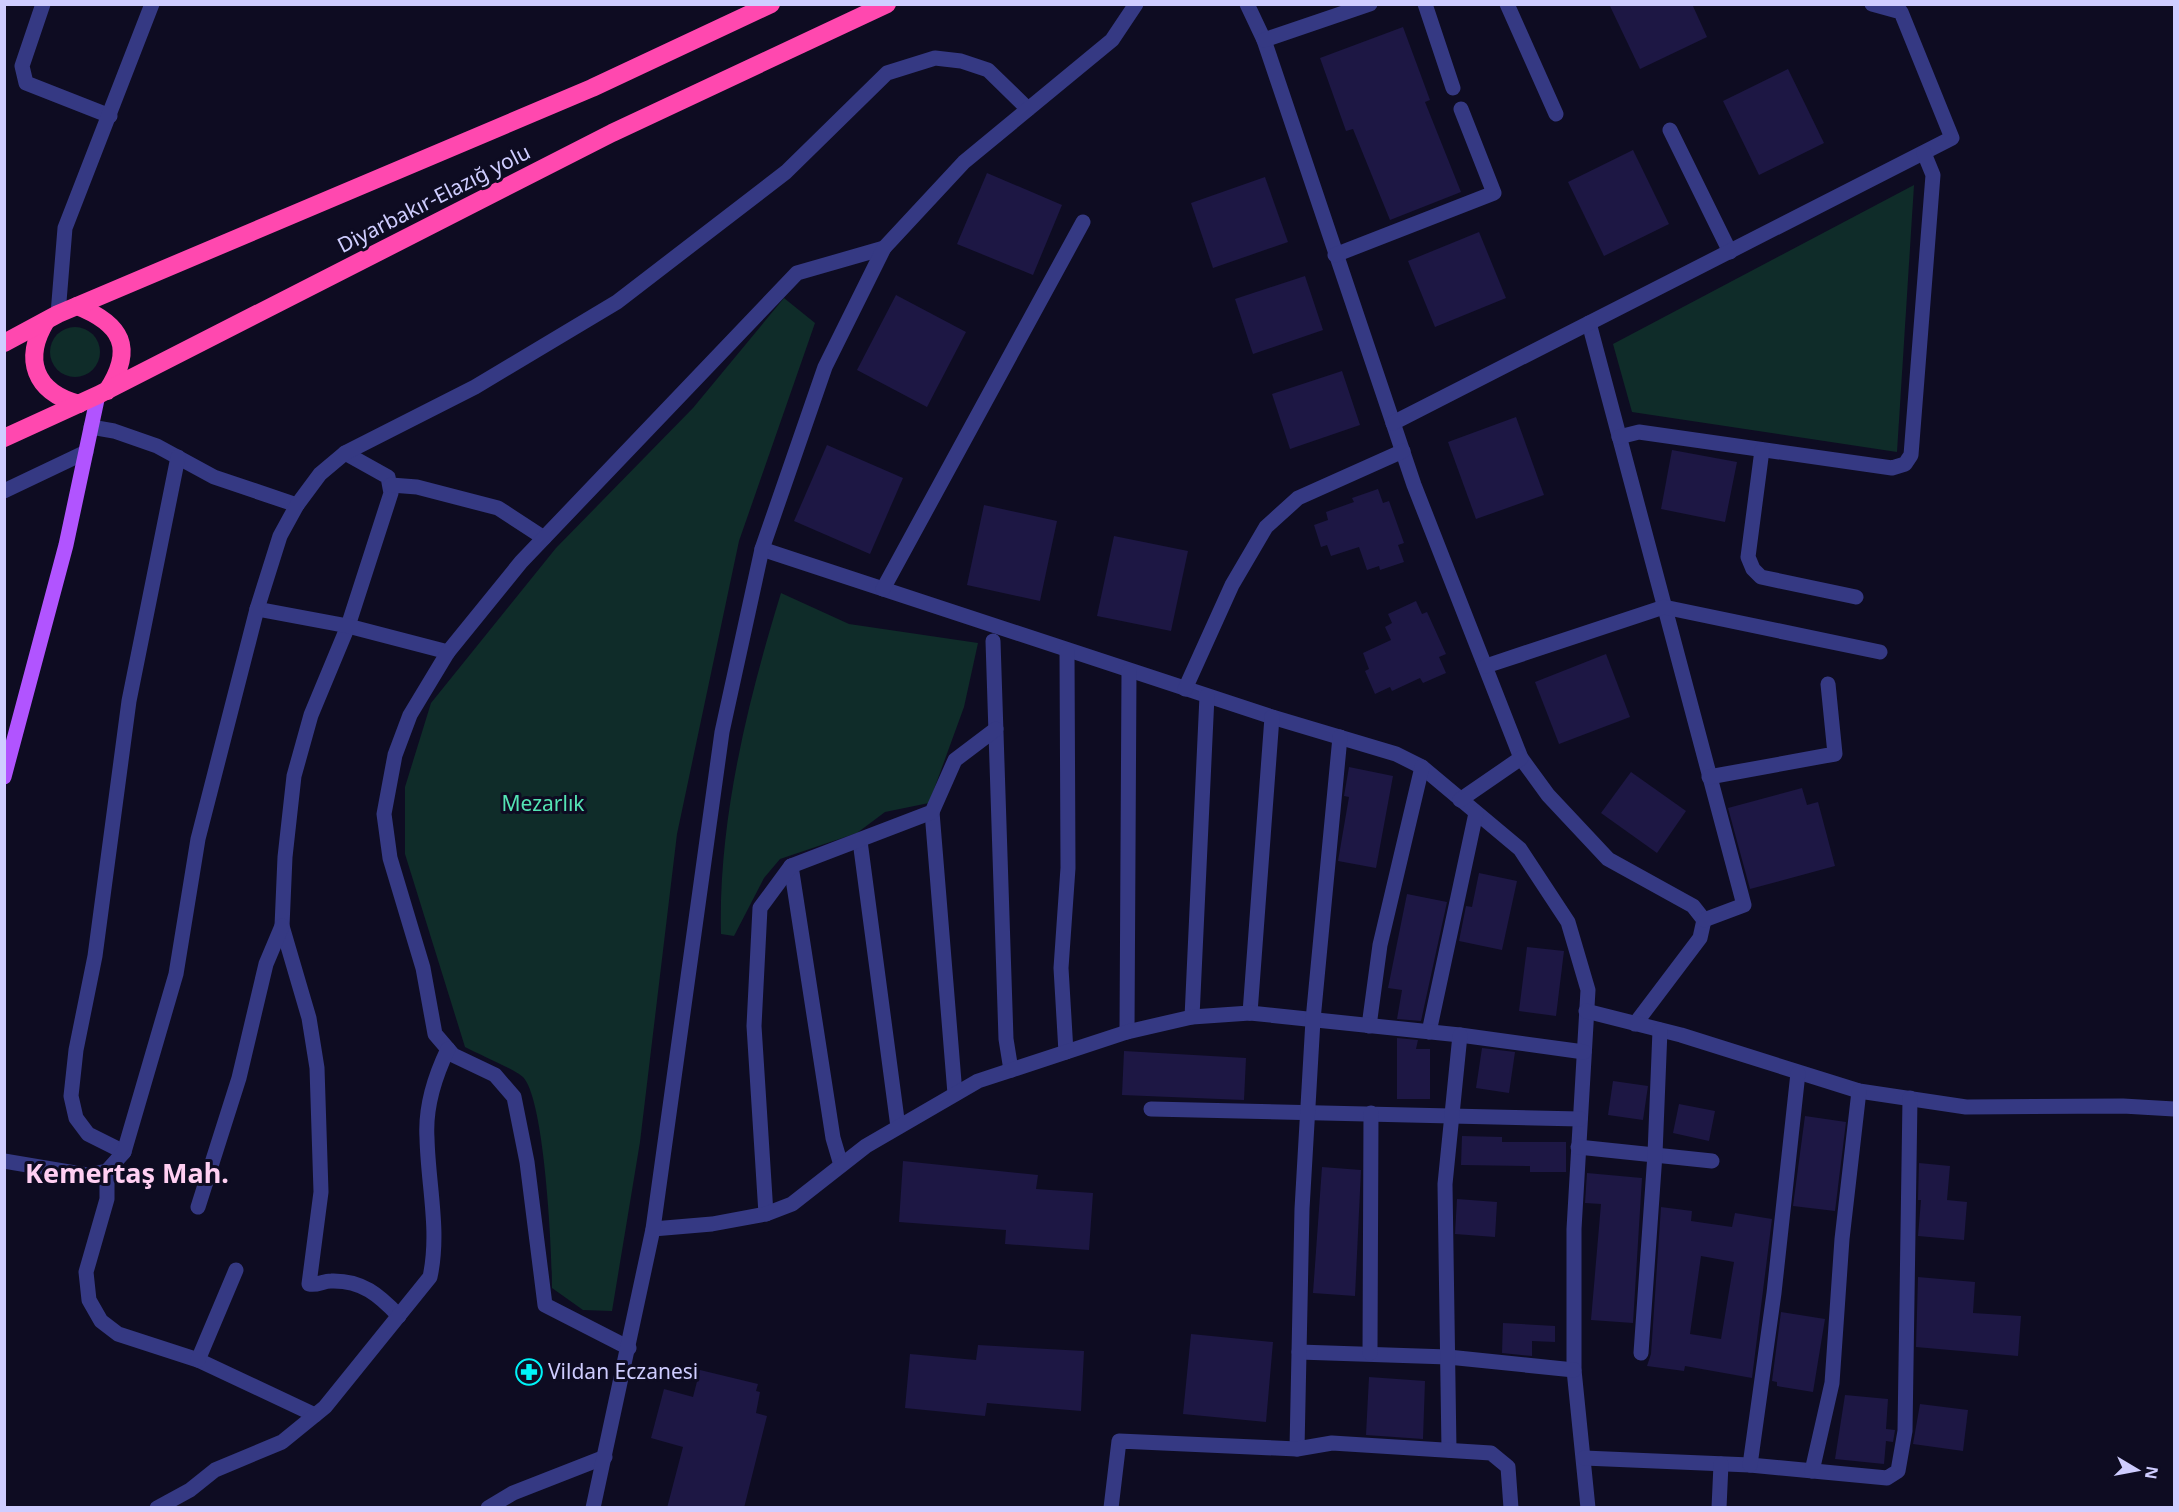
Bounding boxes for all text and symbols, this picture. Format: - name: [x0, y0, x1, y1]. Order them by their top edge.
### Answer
- street label: Diyarbakır-Elazığ yolu: [332, 137, 535, 259]
- park label: Mezarlık: [501, 789, 585, 817]
- district label: Kemertaş Mah.: [25, 1154, 229, 1191]
- pharmacy icon: Vildan Eczanesi: [514, 1357, 544, 1387]
- place label: Vildan Eczanesi: [548, 1357, 698, 1385]
- north arrow: [2107, 1440, 2167, 1500]
- text: N: [2140, 1464, 2164, 1481]

